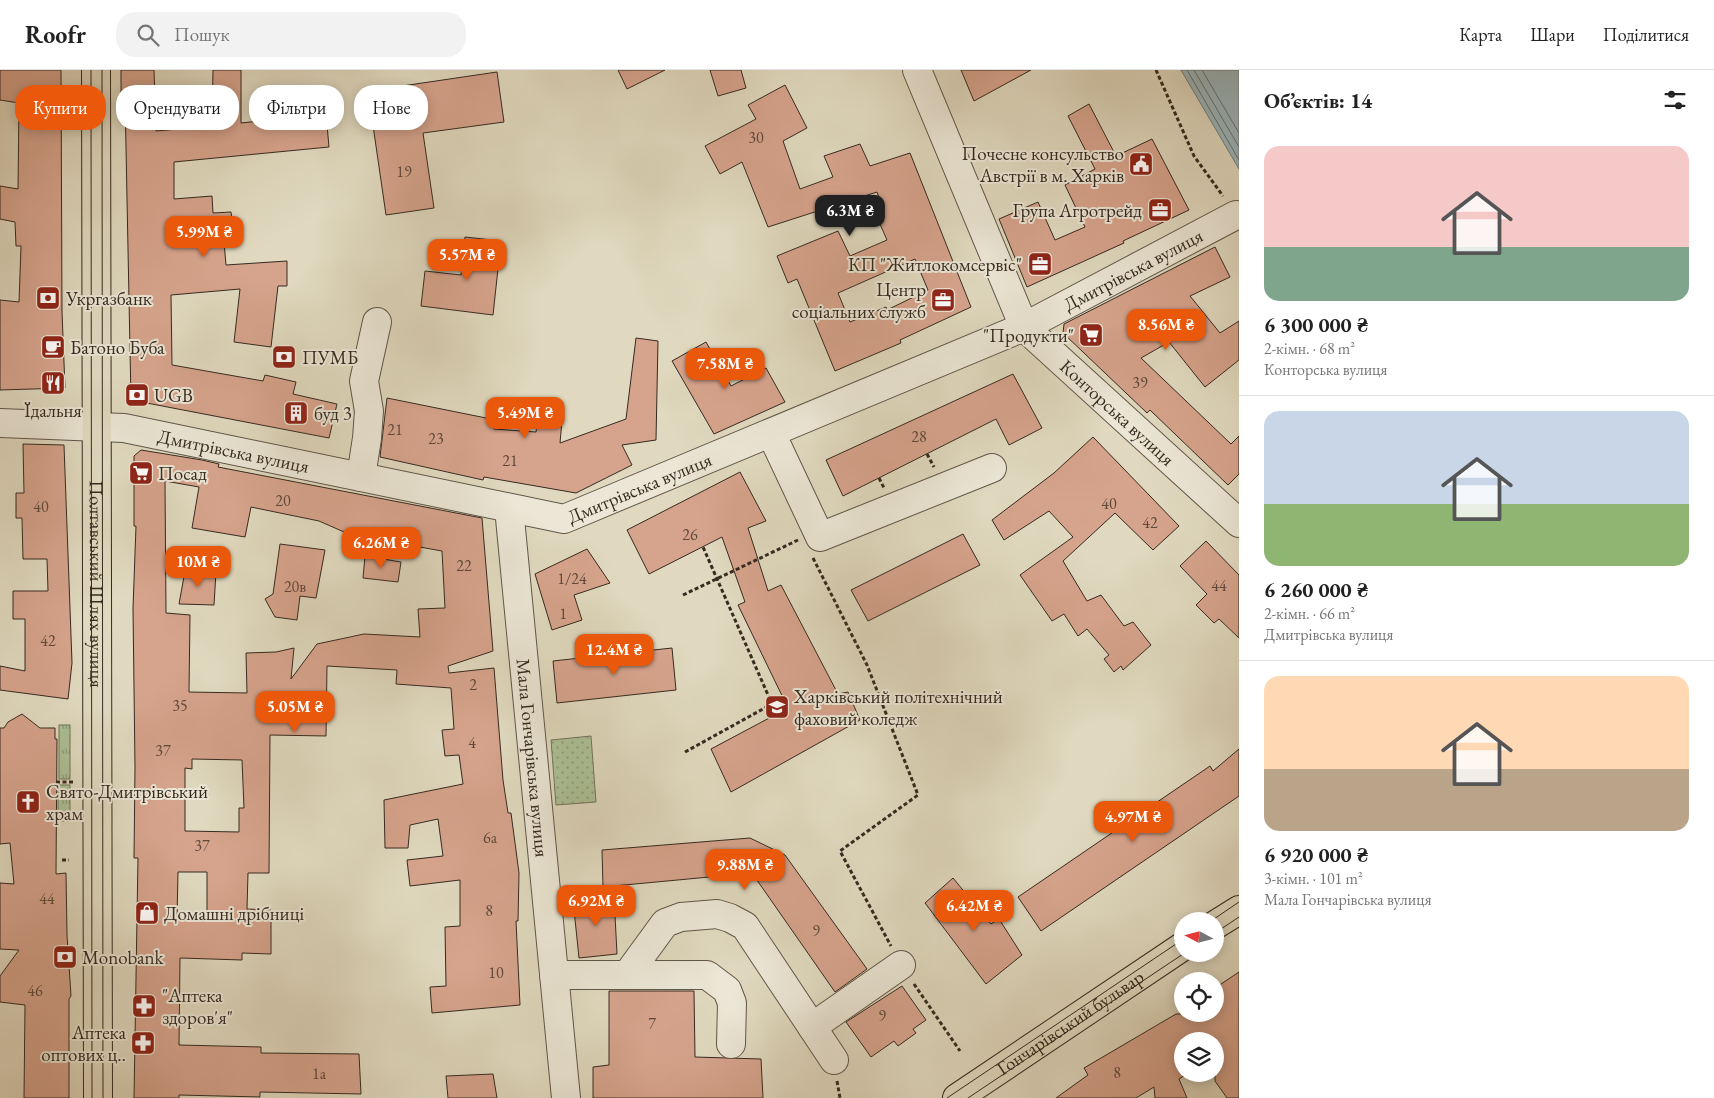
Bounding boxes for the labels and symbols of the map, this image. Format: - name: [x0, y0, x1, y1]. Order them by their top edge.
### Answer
- house number: 30: [748, 127, 764, 148]
- place label: Почесне консульство Австрії в м. Харків: [962, 141, 1124, 188]
- public building icon: Почесне консульство Австрії в м. Харків: [1128, 151, 1154, 177]
- house number: 19: [396, 161, 412, 182]
- pin: 6.3M ₴: [809, 194, 891, 237]
- office icon: Група Агротрейд: [1147, 197, 1173, 223]
- place label: Група Агротрейд: [1013, 198, 1142, 223]
- pin: 5.99M ₴: [158, 216, 250, 258]
- street label: Дмитрівська вулиця: [1059, 222, 1207, 316]
- pin: 5.57M ₴: [421, 238, 513, 281]
- office icon: КП "Житлокомсервіс": [1027, 251, 1053, 277]
- place label: КП "Житлокомсервіс": [848, 252, 1022, 277]
- place label: Центр соціальних служб: [792, 277, 926, 324]
- bank icon: Укргазбанк: [35, 285, 61, 311]
- place label: Укргазбанк: [65, 286, 152, 311]
- office icon: Центр соціальних служб: [930, 287, 956, 313]
- pin: 8.56M ₴: [1120, 308, 1212, 351]
- supermarket icon: "Продукти": [1078, 322, 1104, 348]
- place label: "Продукти": [983, 323, 1074, 348]
- cafe icon: Батоно Буба: [40, 334, 66, 360]
- place label: Батоно Буба: [70, 335, 165, 360]
- bank icon: ПУМБ: [271, 344, 297, 370]
- place label: ПУМБ: [302, 345, 358, 370]
- pin: 7.58M ₴: [679, 348, 771, 390]
- street label: Конторська вулиця: [1055, 354, 1181, 471]
- restaurant icon: Їдальня: [40, 370, 66, 396]
- house number: 39: [1132, 372, 1148, 393]
- bank icon: UGB: [124, 382, 150, 408]
- place label: UGB: [154, 383, 193, 408]
- pin: 5.49M ₴: [479, 396, 571, 439]
- place label: Їдальня: [24, 398, 82, 423]
- building icon: буд 3: [283, 400, 309, 426]
- place label: буд 3: [314, 401, 352, 426]
- house number: 21: [387, 419, 403, 440]
- street label: Дмитрівська вулиця: [156, 423, 312, 479]
- house number: 28: [911, 426, 927, 447]
- house number: 23: [428, 428, 444, 449]
- street label: Дмитрівська вулиця: [563, 446, 716, 529]
- house number: 21: [502, 450, 518, 471]
- supermarket icon: Посад: [128, 460, 154, 486]
- place label: Посад: [158, 461, 207, 486]
- street label: Полтавський Шлях вулиця: [84, 480, 110, 688]
- house number: 20: [275, 490, 291, 511]
- house number: 40: [1101, 493, 1117, 514]
- house number: 40: [33, 496, 49, 517]
- house number: 42: [1142, 512, 1158, 533]
- house number: 26: [682, 524, 698, 545]
- pin: 6.26M ₴: [335, 526, 427, 569]
- pin: 10M ₴: [163, 546, 233, 588]
- house number: 22: [456, 555, 472, 576]
- house number: 1/24: [557, 568, 587, 589]
- house number: 44: [1211, 575, 1227, 596]
- house number: 20в: [284, 576, 306, 597]
- house number: 1: [559, 603, 567, 624]
- house number: 42: [40, 630, 56, 651]
- pin: 12.4M ₴: [568, 634, 660, 676]
- street label: Мала Гончарівська вулиця: [511, 657, 555, 859]
- house number: 2: [469, 674, 477, 695]
- place label: Харківський політехнічний фаховий коледж: [793, 684, 1003, 731]
- pin: 5.05M ₴: [249, 690, 341, 733]
- school or university icon: Харківський політехнічний фаховий коледж: [764, 694, 790, 720]
- house number: 35: [172, 695, 188, 716]
- house number: 4: [468, 732, 476, 753]
- house number: 37: [155, 740, 171, 761]
- place label: Свято-Дмитрівський храм: [46, 779, 208, 826]
- church icon: Свято-Дмитрівський храм: [15, 789, 41, 815]
- pin: 4.97M ₴: [1087, 800, 1179, 843]
- house number: 6а: [483, 827, 498, 848]
- house number: 37: [194, 835, 210, 856]
- pin: 9.88M ₴: [699, 848, 791, 891]
- pin: 6.92M ₴: [550, 884, 642, 927]
- house number: 44: [39, 888, 55, 909]
- pin: 6.42M ₴: [928, 890, 1020, 932]
- shop icon: Домашні дрібниці: [134, 900, 160, 926]
- house number: 8: [485, 900, 493, 921]
- place label: Домашні дрібниці: [164, 901, 304, 926]
- north arrow: [1174, 912, 1224, 962]
- house number: 9: [812, 920, 820, 941]
- bank icon: Monobank: [52, 944, 78, 970]
- place label: Monobank: [82, 945, 165, 970]
- house number: 10: [488, 962, 504, 983]
- street label: Гончарівський бульвар: [991, 964, 1149, 1081]
- house number: 46: [27, 980, 43, 1001]
- place label: "Аптека здоров'я": [162, 983, 233, 1030]
- pharmacy icon: "Аптека здоров'я": [131, 993, 157, 1019]
- house number: 9: [878, 1005, 886, 1026]
- house number: 7: [648, 1013, 656, 1034]
- place label: Аптека оптових ц‥: [41, 1020, 126, 1067]
- pharmacy icon: Аптека оптових ц‥: [130, 1030, 156, 1056]
- house number: 8: [1113, 1062, 1121, 1083]
- house number: 1а: [312, 1063, 327, 1084]

